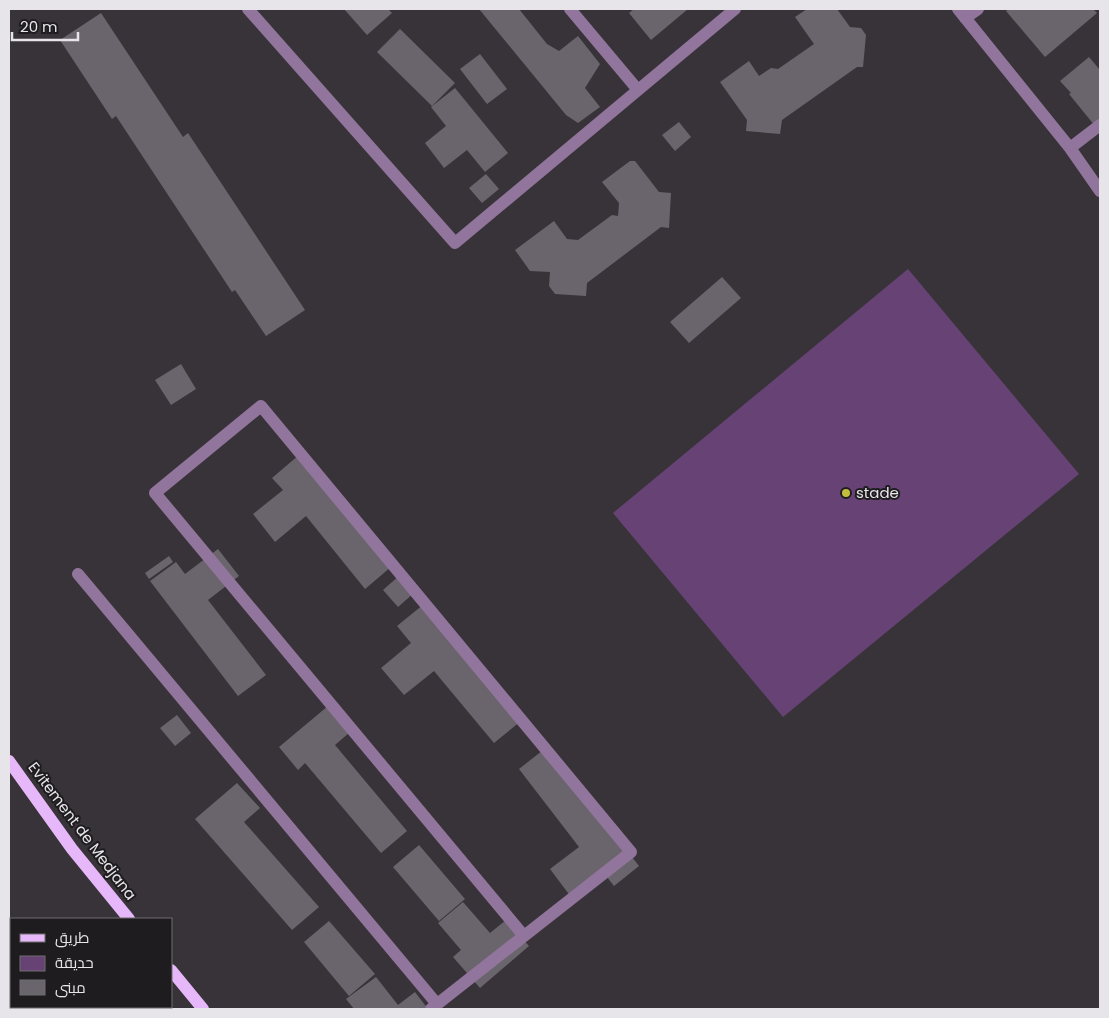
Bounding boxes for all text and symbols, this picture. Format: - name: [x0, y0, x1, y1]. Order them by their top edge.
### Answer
- scale bar: [12, 10, 79, 42]
- text: 20 m: [20, 16, 58, 37]
- place label: stade: [856, 482, 899, 503]
- marker: stade: [840, 487, 852, 499]
- street label: Evitement de Medjana: [24, 757, 141, 904]
- legend: [10, 918, 172, 1008]
- text: طريق: [55, 927, 89, 948]
- text: حديقة: [55, 952, 94, 973]
- text: مبنى: [55, 977, 86, 998]

